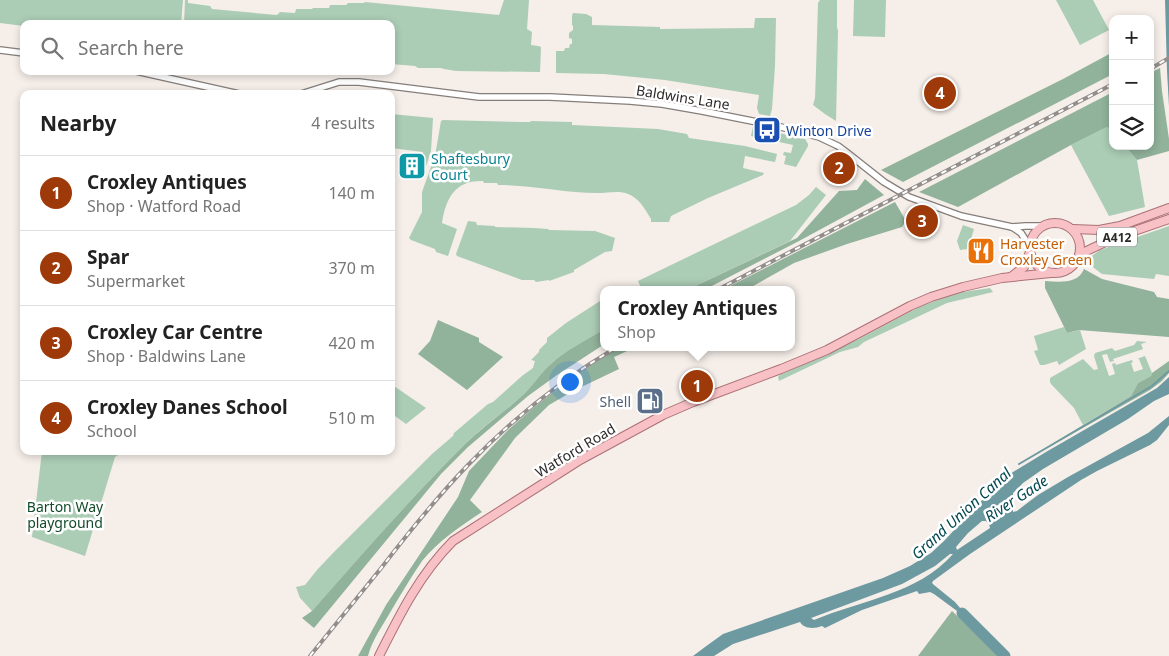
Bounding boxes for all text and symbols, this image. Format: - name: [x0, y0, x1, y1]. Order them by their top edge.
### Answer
- map controls: [1109, 15, 1154, 150]
- button: +: [1109, 15, 1154, 60]
- search box: [20, 20, 395, 75]
- icon: search: [38, 34, 66, 62]
- text: Search here: [78, 35, 184, 61]
- button: −: [1109, 60, 1154, 105]
- pin: 4: [924, 74, 956, 112]
- street label: Baldwins Lane: [635, 80, 731, 114]
- button: layers: [1109, 105, 1154, 150]
- text: Nearby: [40, 109, 116, 137]
- text: 4 results: [311, 112, 375, 134]
- bus stop icon: Winton Drive: [752, 115, 782, 145]
- place label: Winton Drive: [786, 121, 872, 140]
- place label: Shaftesbury Court: [431, 149, 511, 184]
- pin: 2: [823, 149, 855, 187]
- building icon: Shaftesbury Court: [397, 151, 427, 181]
- text: Croxley Antiques: [87, 169, 247, 195]
- text: 1: [51, 182, 61, 204]
- text: 140 m: [328, 182, 375, 204]
- text: Shop · Watford Road: [87, 195, 241, 217]
- pin: 3: [906, 202, 938, 240]
- road number: A412: [1097, 228, 1137, 246]
- place label: Harvester Croxley Green: [1000, 234, 1092, 269]
- restaurant icon: Harvester Croxley Green: [966, 236, 996, 266]
- text: Spar: [87, 244, 129, 270]
- text: 2: [51, 257, 61, 279]
- text: 370 m: [328, 257, 375, 279]
- text: Supermarket: [87, 270, 185, 292]
- popup: [600, 286, 795, 351]
- text: Croxley Antiques: [618, 295, 777, 321]
- text: Croxley Car Centre: [87, 319, 263, 345]
- text: Shop: [618, 321, 656, 343]
- text: 3: [51, 332, 61, 354]
- text: 420 m: [328, 332, 375, 354]
- text: Shop · Baldwins Lane: [87, 345, 246, 367]
- pin: 1: [681, 367, 713, 405]
- your location: [557, 369, 583, 395]
- fuel station icon: Shell: [635, 386, 665, 416]
- place label: Shell: [600, 392, 631, 411]
- text: Croxley Danes School: [87, 394, 288, 420]
- text: 4: [51, 407, 61, 429]
- text: 510 m: [328, 407, 375, 429]
- street label: Watford Road: [531, 419, 619, 481]
- text: School: [87, 420, 137, 442]
- water label: Grand Union Canal: [907, 462, 1016, 563]
- water label: River Gade: [980, 470, 1052, 526]
- park label: Barton Way playground: [27, 497, 104, 532]

